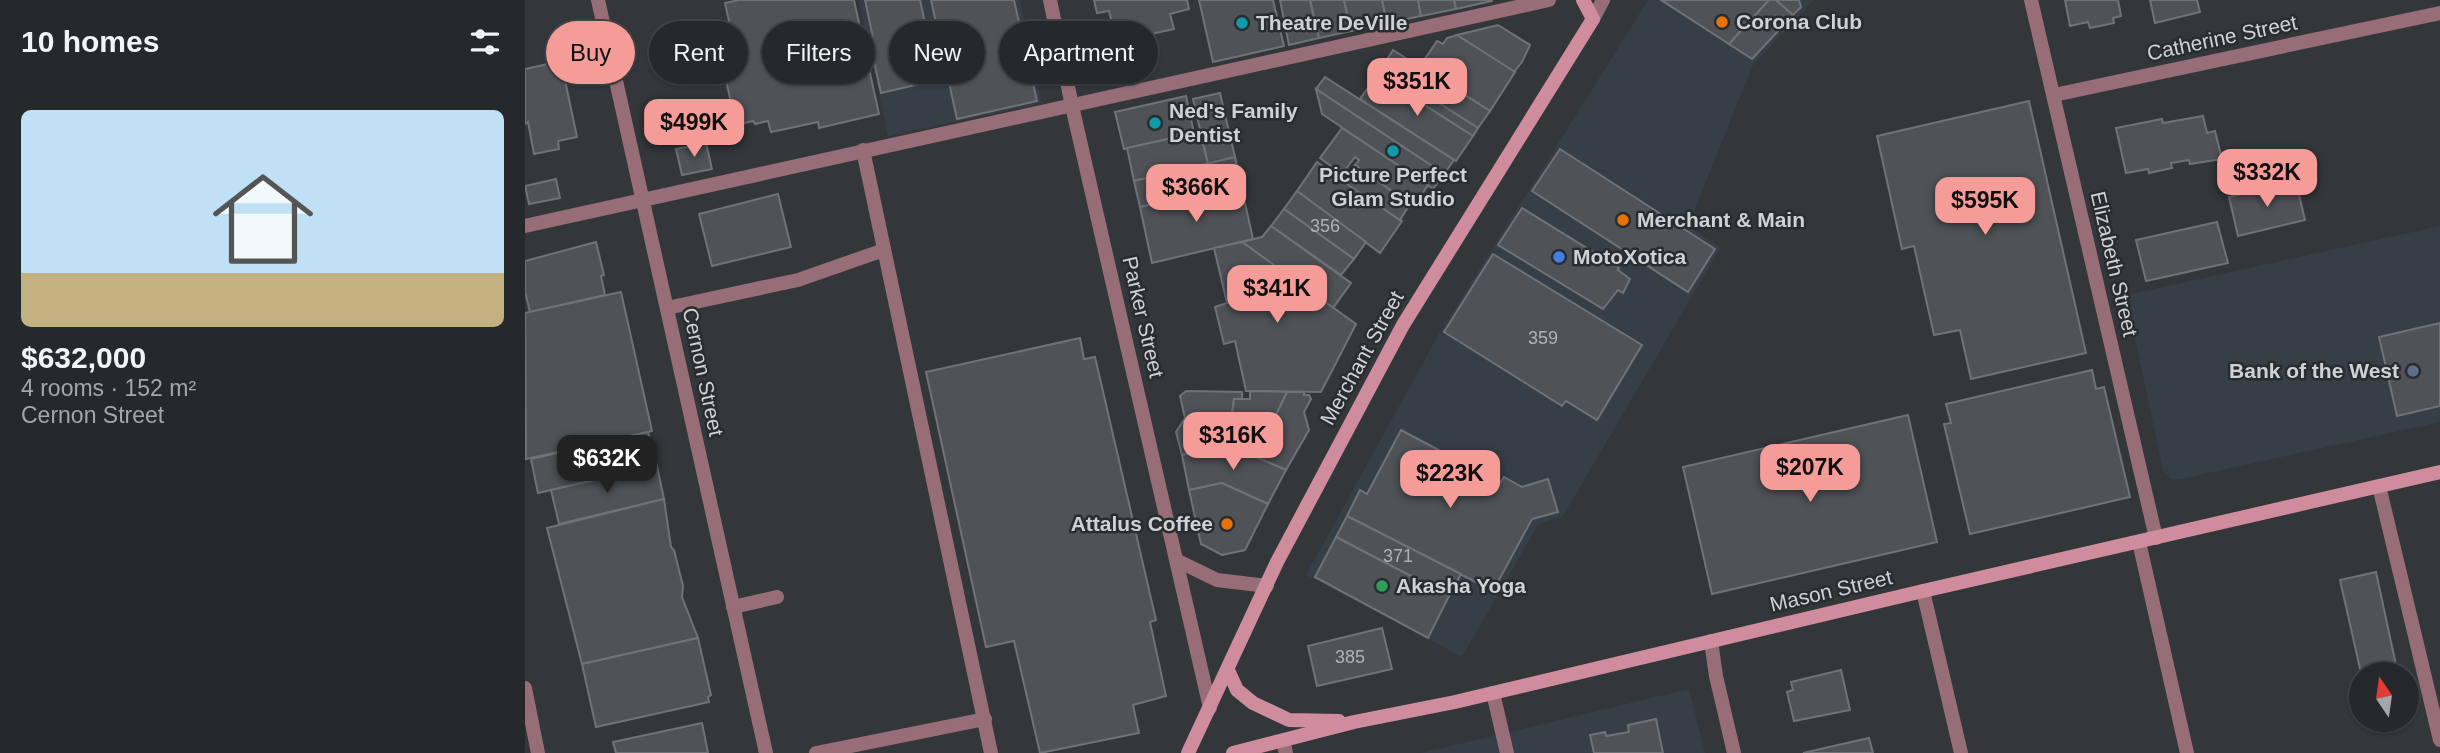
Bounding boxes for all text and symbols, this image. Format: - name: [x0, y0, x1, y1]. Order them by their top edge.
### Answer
- place label: Corona Club: [1736, 10, 1862, 33]
- street label: Catherine Street: [2145, 10, 2299, 65]
- place label: Theatre DeVille: [1256, 11, 1407, 34]
- marker: Corona Club: [1714, 14, 1730, 30]
- marker: Theatre DeVille: [1234, 15, 1250, 31]
- chip: Buy: [546, 21, 635, 84]
- chip: Rent: [649, 21, 748, 84]
- chip: Filters: [762, 21, 875, 84]
- chip: New: [889, 21, 985, 84]
- chip: Apartment: [999, 21, 1158, 84]
- icon: filters: [466, 23, 504, 61]
- text: 10 homes: [21, 25, 159, 58]
- pin: $351K: [1368, 58, 1466, 118]
- text: $351K: [1383, 68, 1451, 94]
- place label: Ned's Family Dentist: [1169, 99, 1298, 146]
- pin: $499K: [645, 100, 743, 159]
- text: $499K: [660, 109, 728, 135]
- marker: Ned's Family Dentist: [1147, 115, 1163, 131]
- marker: Picture Perfect Glam Studio: [1385, 143, 1401, 159]
- pin: $332K: [2218, 150, 2316, 209]
- icon: home: [200, 156, 326, 282]
- text: $332K: [2233, 159, 2301, 185]
- place label: Picture Perfect Glam Studio: [1319, 163, 1467, 210]
- pin: $366K: [1147, 164, 1245, 224]
- text: $366K: [1162, 174, 1230, 200]
- pin: $595K: [1936, 177, 2034, 237]
- text: $595K: [1951, 187, 2019, 213]
- street label: Elizabeth Street: [2087, 189, 2142, 339]
- place label: Merchant & Main: [1637, 208, 1805, 231]
- marker: Merchant & Main: [1615, 212, 1631, 228]
- house number: 356: [1310, 216, 1340, 236]
- place label: MotoXotica: [1573, 245, 1686, 268]
- marker: MotoXotica: [1551, 249, 1567, 265]
- street label: Parker Street: [1118, 254, 1169, 380]
- pin: $341K: [1228, 266, 1326, 325]
- text: $341K: [1243, 275, 1311, 301]
- street label: Merchant Street: [1315, 287, 1408, 429]
- street label: Cernon Street: [679, 306, 728, 438]
- house number: 359: [1528, 328, 1558, 348]
- text: $632,000: [21, 341, 146, 374]
- place label: Bank of the West: [2229, 359, 2399, 382]
- marker: Bank of the West: [2405, 363, 2421, 379]
- text: 4 rooms · 152 m²: [21, 375, 196, 401]
- text: Cernon Street: [21, 402, 164, 428]
- pin: $316K: [1184, 412, 1282, 472]
- text: $316K: [1199, 422, 1267, 448]
- pin: $632K: [558, 435, 656, 495]
- pin: $207K: [1761, 444, 1859, 504]
- text: $632K: [573, 445, 641, 471]
- pin: $223K: [1401, 450, 1499, 510]
- text: $207K: [1776, 454, 1844, 480]
- text: $223K: [1416, 460, 1484, 486]
- place label: Attalus Coffee: [1071, 512, 1213, 535]
- marker: Attalus Coffee: [1219, 516, 1235, 532]
- house number: 371: [1383, 546, 1413, 566]
- street label: Mason Street: [1767, 565, 1894, 616]
- place label: Akasha Yoga: [1396, 574, 1526, 597]
- marker: Akasha Yoga: [1374, 578, 1390, 594]
- house number: 385: [1335, 647, 1365, 667]
- north arrow: [2349, 662, 2419, 732]
- map controls: [2349, 662, 2419, 732]

